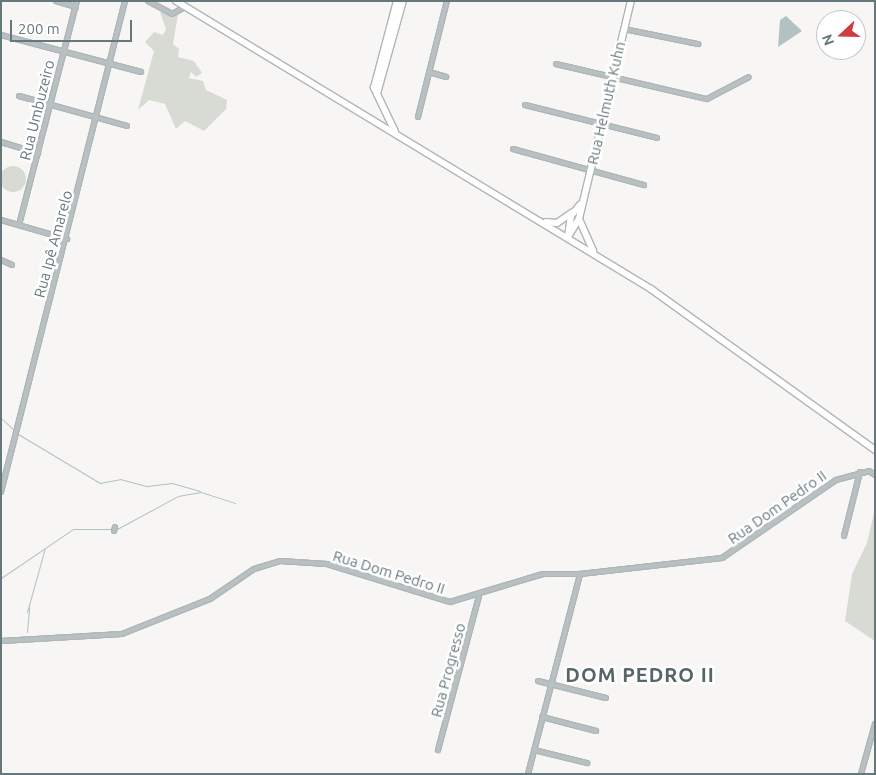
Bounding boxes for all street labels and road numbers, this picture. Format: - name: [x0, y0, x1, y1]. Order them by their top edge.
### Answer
- street label: Rua Helmuth Kuhn: [583, 40, 629, 166]
- street label: Rua Umbuzeiro: [16, 58, 58, 162]
- street label: Rua Ipê Amarelo: [30, 188, 76, 300]
- street label: Rua Dom Pedro II: [724, 466, 830, 548]
- street label: Rua Dom Pedro II: [331, 546, 447, 598]
- street label: Rua Progresso: [427, 621, 469, 719]

